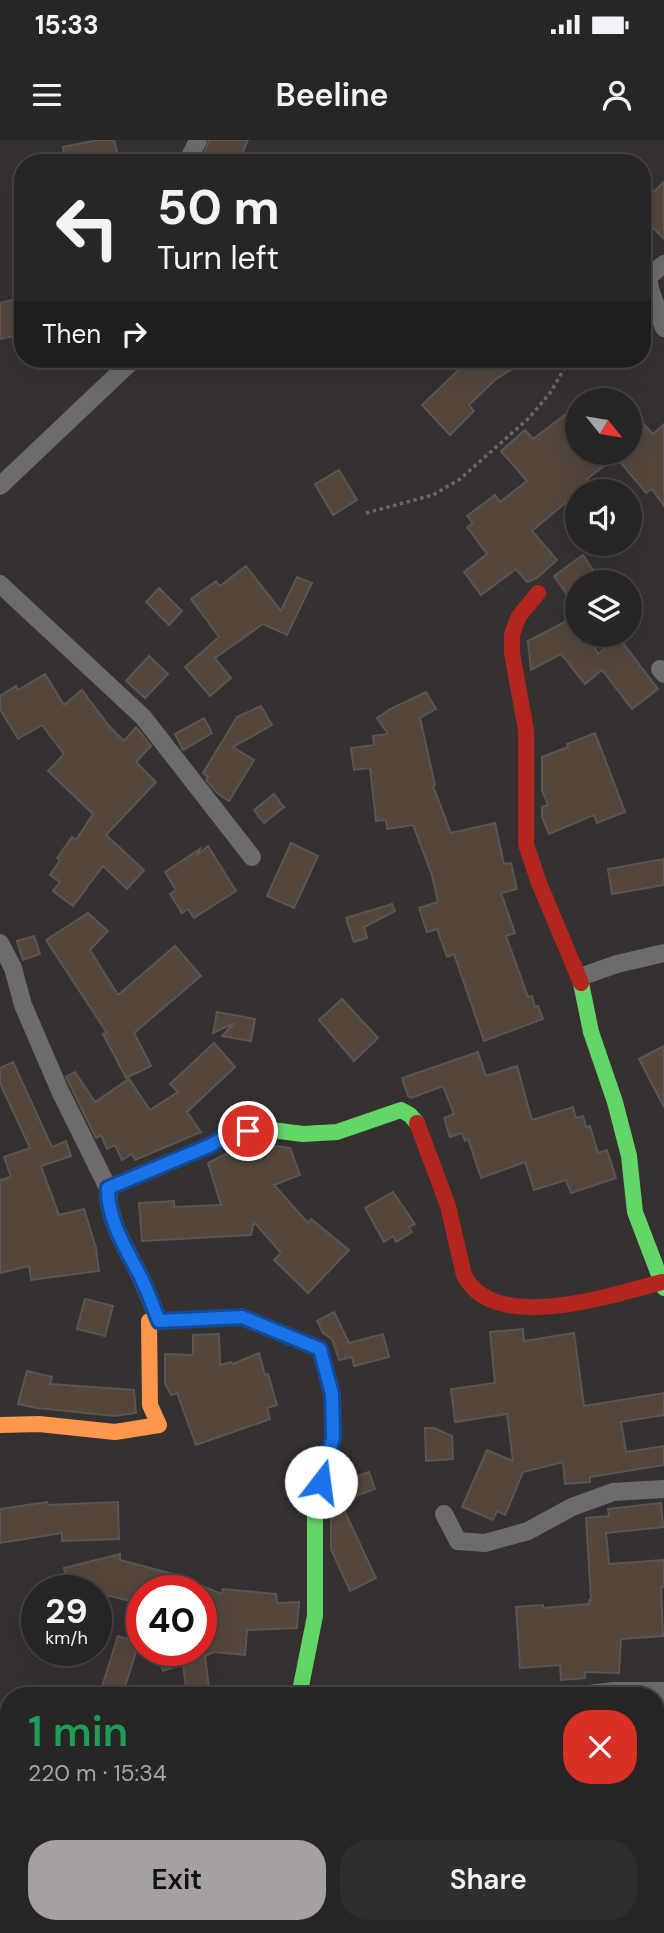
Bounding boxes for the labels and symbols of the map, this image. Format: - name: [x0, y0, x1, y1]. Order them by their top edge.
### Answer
- north arrow: [565, 388, 642, 466]
- pin: [218, 1101, 278, 1161]
- position arrow: [284, 1445, 358, 1519]
- speed limit sign: 40: [126, 1575, 217, 1666]

